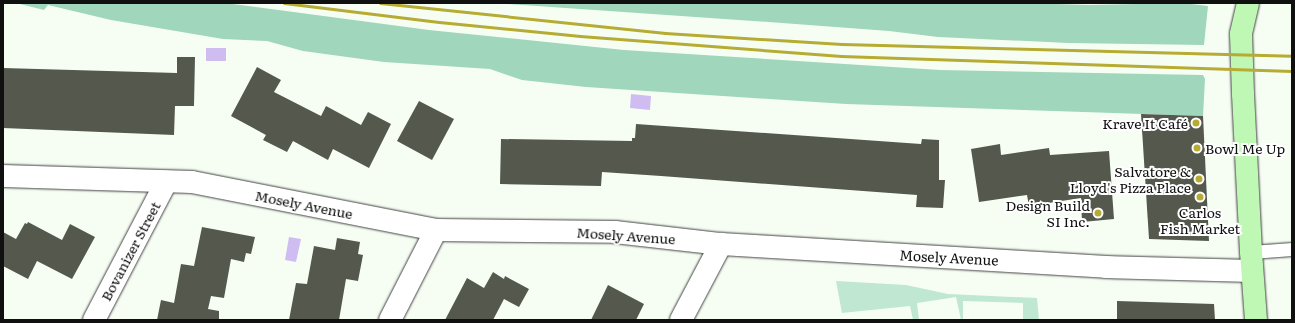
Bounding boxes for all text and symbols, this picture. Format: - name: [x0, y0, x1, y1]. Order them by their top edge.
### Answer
- place label: Krave It Café: [1102, 115, 1188, 131]
- marker: Krave It Café: [1191, 118, 1201, 128]
- place label: Bowl Me Up: [1205, 140, 1285, 156]
- marker: Bowl Me Up: [1192, 143, 1202, 153]
- place label: Salvatore & Lloyd's Pizza Place: [1070, 163, 1191, 196]
- marker: Salvatore & Lloyd's Pizza Place: [1194, 174, 1204, 184]
- street label: Mosely Avenue: [254, 186, 354, 222]
- marker: Carlos Fish Market: [1195, 192, 1205, 202]
- place label: Design Build SI Inc.: [1005, 197, 1090, 230]
- street label: Bovanizer Street: [97, 198, 163, 304]
- place label: Carlos Fish Market: [1160, 204, 1240, 236]
- marker: Design Build SI Inc.: [1093, 208, 1103, 218]
- street label: Mosely Avenue: [576, 223, 676, 247]
- street label: Mosely Avenue: [899, 246, 999, 268]

